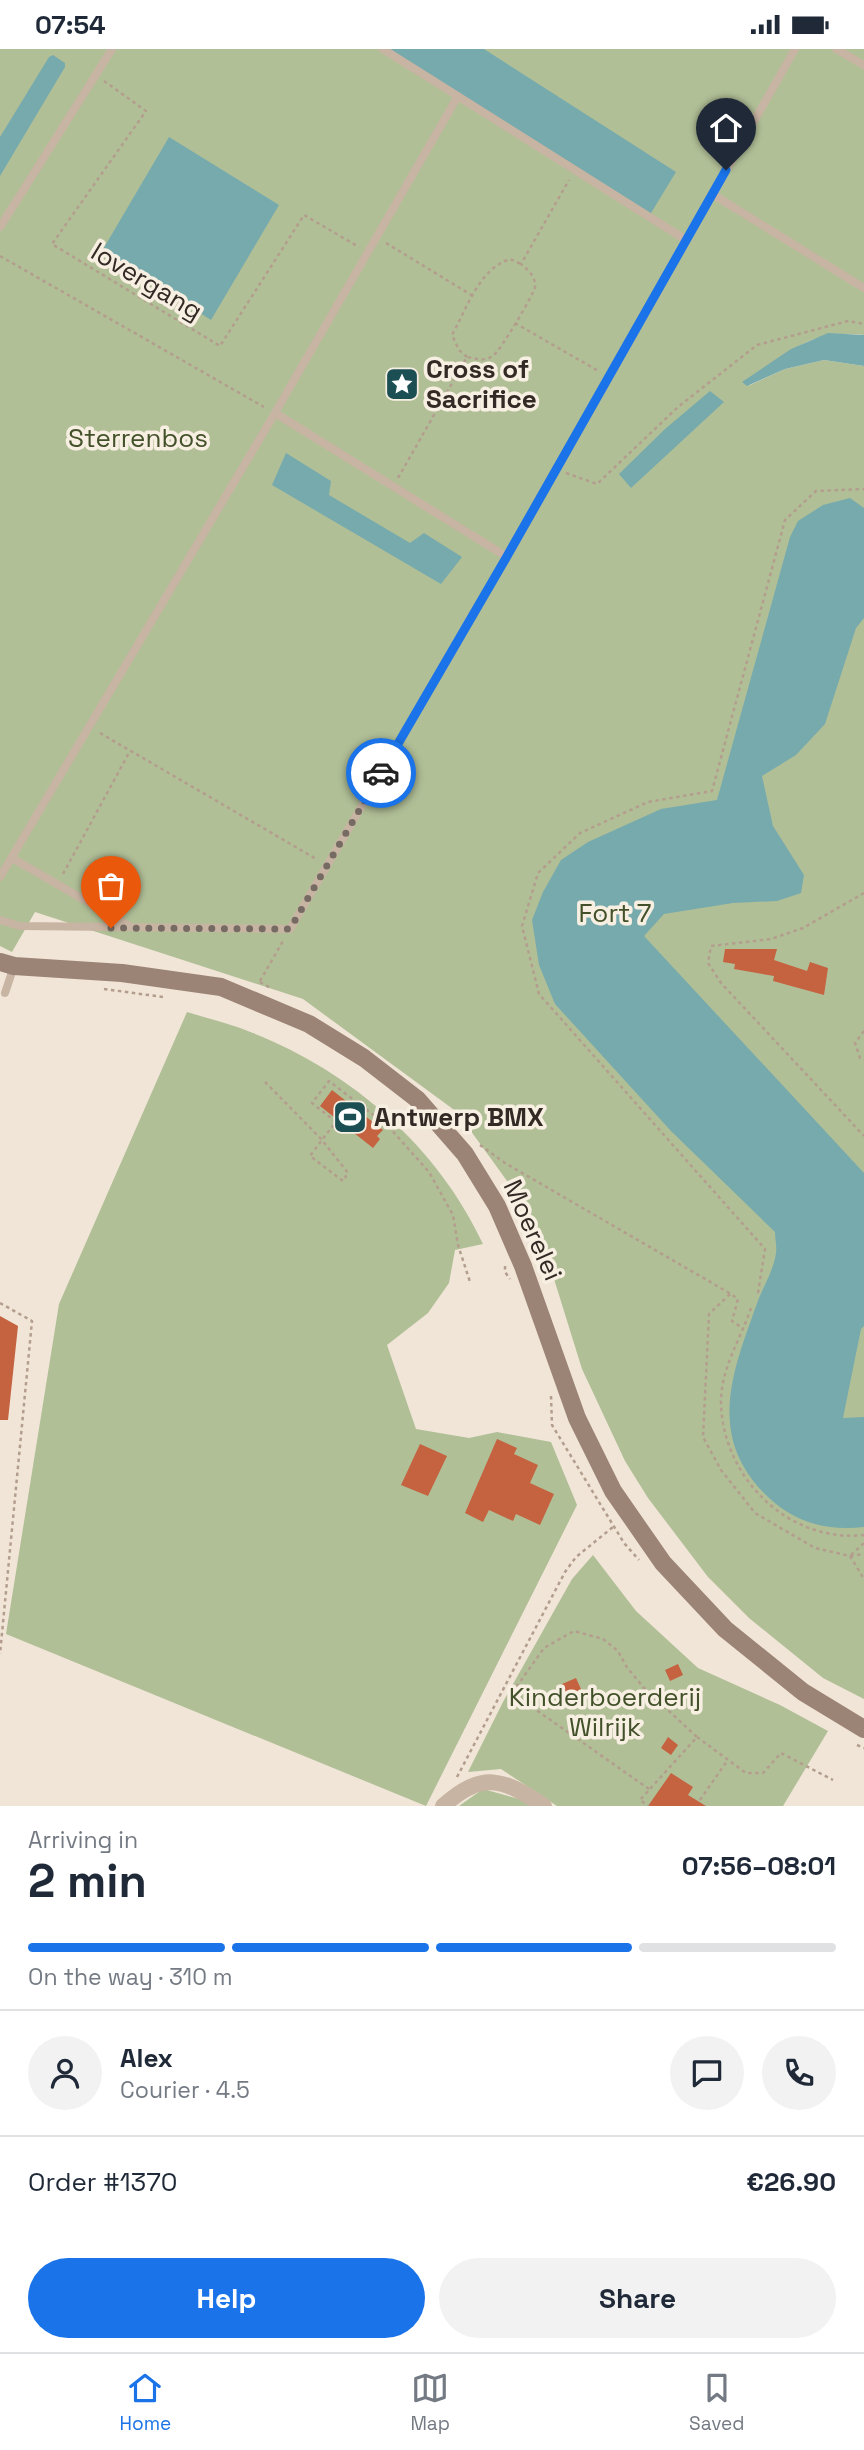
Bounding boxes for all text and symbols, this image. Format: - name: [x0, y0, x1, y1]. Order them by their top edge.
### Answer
- text: 07:54: [35, 8, 106, 42]
- pin: [696, 98, 756, 170]
- icon: home: [707, 109, 745, 147]
- street label: lovergang: [85, 234, 209, 328]
- place label: Cross of Sacrifice: [426, 352, 537, 416]
- place icon: Cross of Sacrifice: [383, 365, 421, 403]
- park label: Sterrenbos: [68, 421, 208, 455]
- courier: [346, 738, 416, 808]
- icon: car: [362, 754, 400, 792]
- pin: [81, 856, 141, 928]
- icon: bag: [92, 867, 130, 905]
- park label: Fort 7: [578, 896, 652, 930]
- sports icon: Antwerp BMX: [331, 1098, 369, 1136]
- place label: Antwerp BMX: [374, 1100, 544, 1134]
- street label: Moerelei: [496, 1174, 570, 1286]
- park label: Kinderboerderij Wilrijk: [509, 1680, 701, 1744]
- text: Arriving in: [28, 1825, 138, 1855]
- text: 07:56–08:01: [682, 1849, 836, 1883]
- text: 2 min: [28, 1852, 147, 1910]
- text: On the way · 310 m: [28, 1962, 233, 1992]
- button: person: [28, 2036, 102, 2110]
- button: chat: [670, 2036, 744, 2110]
- button: phone: [762, 2036, 836, 2110]
- text: Alex: [120, 2041, 173, 2075]
- text: Courier · 4.5: [120, 2075, 250, 2105]
- text: Order #1370: [28, 2165, 177, 2199]
- text: €26.90: [746, 2165, 836, 2199]
- button: Help: [28, 2258, 425, 2338]
- button: Share: [439, 2258, 836, 2338]
- tab: Home: [120, 2369, 171, 2436]
- tab: Map: [410, 2369, 450, 2436]
- tab: Saved: [689, 2369, 744, 2436]

